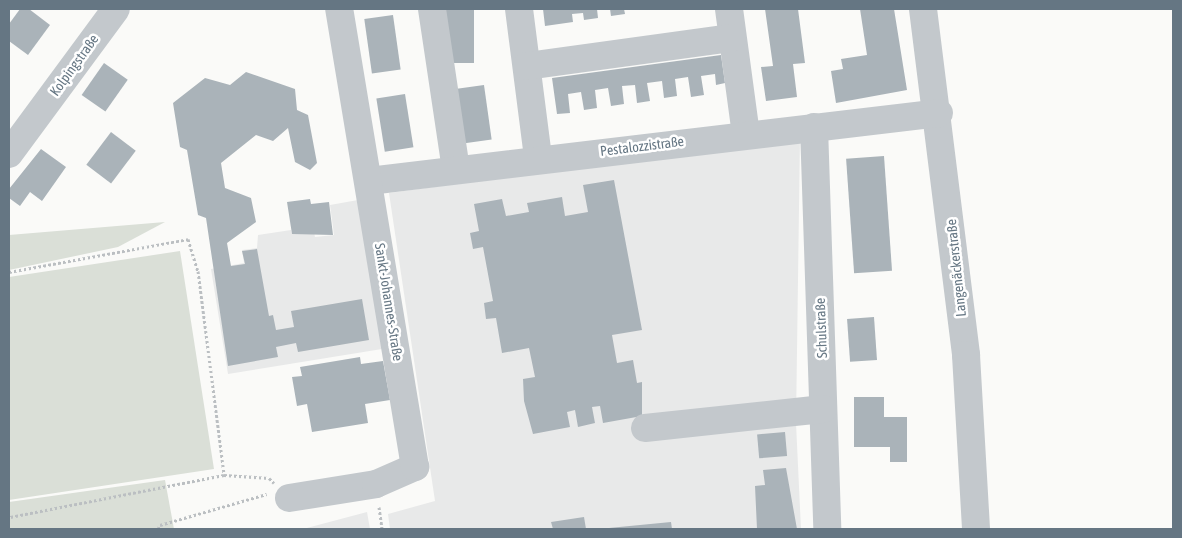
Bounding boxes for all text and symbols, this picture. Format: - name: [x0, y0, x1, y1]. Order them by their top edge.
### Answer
- street label: Kolpingstraße: [46, 31, 102, 99]
- street label: Pestalozzistraße: [599, 133, 685, 159]
- street label: Langenäckerstraße: [943, 218, 969, 318]
- street label: Sankt-Johannes-Straße: [371, 242, 407, 362]
- street label: Schulstraße: [812, 297, 830, 359]

